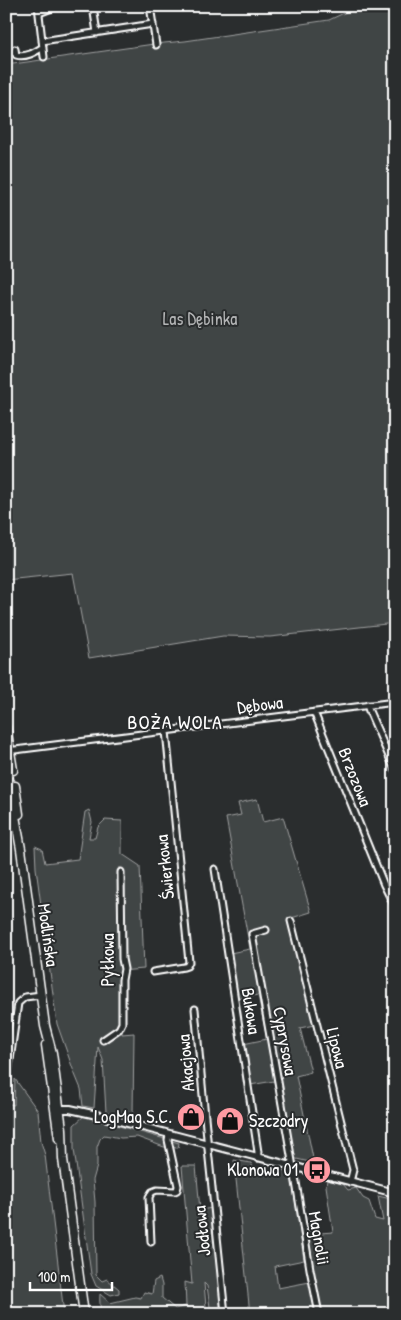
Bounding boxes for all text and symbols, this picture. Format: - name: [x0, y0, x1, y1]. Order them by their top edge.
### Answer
- park label: Las Dębinka: [163, 306, 237, 331]
- street label: Dębowa: [236, 689, 284, 720]
- district label: BOŻA WOLA: [127, 708, 223, 735]
- street label: Brzozowa: [332, 744, 379, 810]
- street label: Świerkowa: [149, 834, 180, 901]
- street label: Modlińska: [32, 902, 65, 968]
- street label: Pyłkowa: [95, 933, 120, 987]
- street label: Bukowa: [236, 986, 267, 1036]
- street label: Cyprysowa: [267, 1005, 304, 1077]
- street label: Lipowa: [320, 1025, 355, 1071]
- street label: Akacjowa: [171, 1033, 200, 1093]
- shop icon: LogMag S.C.: [176, 1102, 206, 1132]
- place label: LogMag S.C.: [94, 1104, 172, 1129]
- shop icon: Szczodry: [215, 1106, 245, 1136]
- place label: Szczodry: [249, 1108, 309, 1133]
- bus stop icon: Klonowa 01: [302, 1155, 332, 1185]
- place label: Klonowa 01: [227, 1157, 298, 1182]
- street label: Jodłowa: [186, 1205, 217, 1257]
- street label: Magnolii: [302, 1209, 336, 1267]
- scale bar: [30, 1260, 112, 1292]
- text: 100 m: [38, 1266, 71, 1287]

